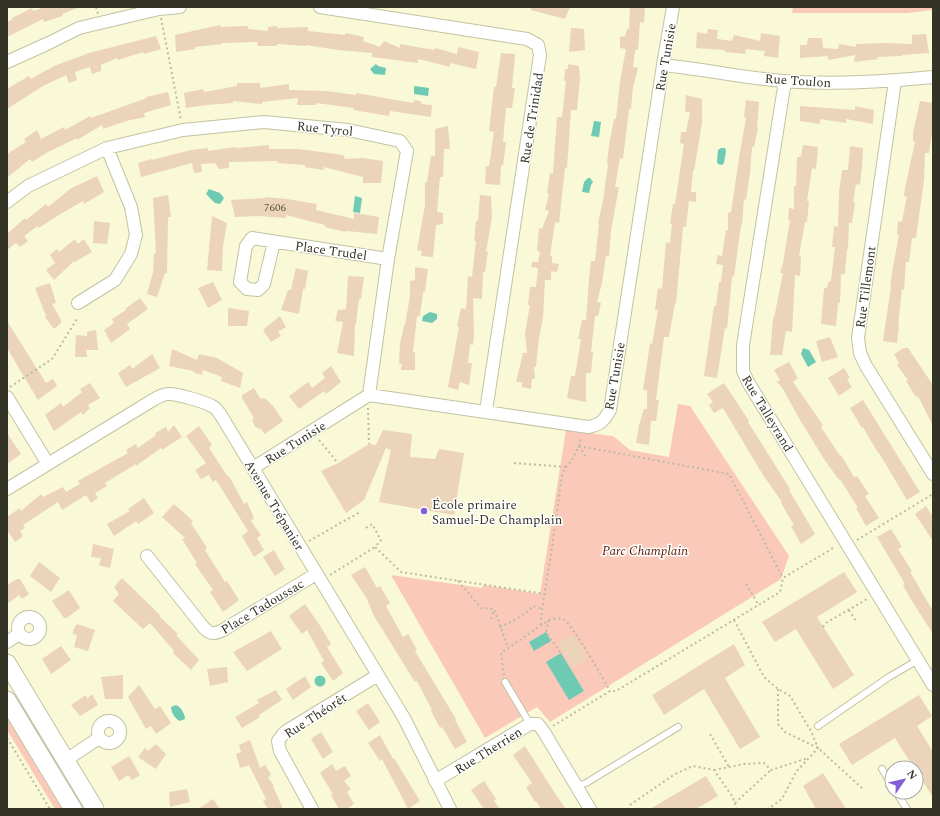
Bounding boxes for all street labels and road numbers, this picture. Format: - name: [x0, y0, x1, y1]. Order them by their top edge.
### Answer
- street label: Rue Tunisie: [650, 22, 682, 93]
- street label: Rue Toulon: [764, 69, 832, 93]
- street label: Rue de Trinidad: [515, 71, 549, 165]
- street label: Rue Tyrol: [296, 116, 354, 142]
- street label: Place Trudel: [294, 236, 368, 266]
- street label: Rue Tillemont: [850, 244, 882, 329]
- street label: Rue Tunisie: [599, 341, 631, 412]
- street label: Rue Talleyrand: [736, 371, 798, 456]
- street label: Rue Tunisie: [261, 416, 330, 470]
- street label: Avenue Trépanier: [239, 456, 309, 555]
- street label: Place Tadoussac: [217, 574, 308, 640]
- street label: Rue Théorêt: [280, 688, 351, 744]
- street label: Rue Therrien: [451, 722, 527, 780]

